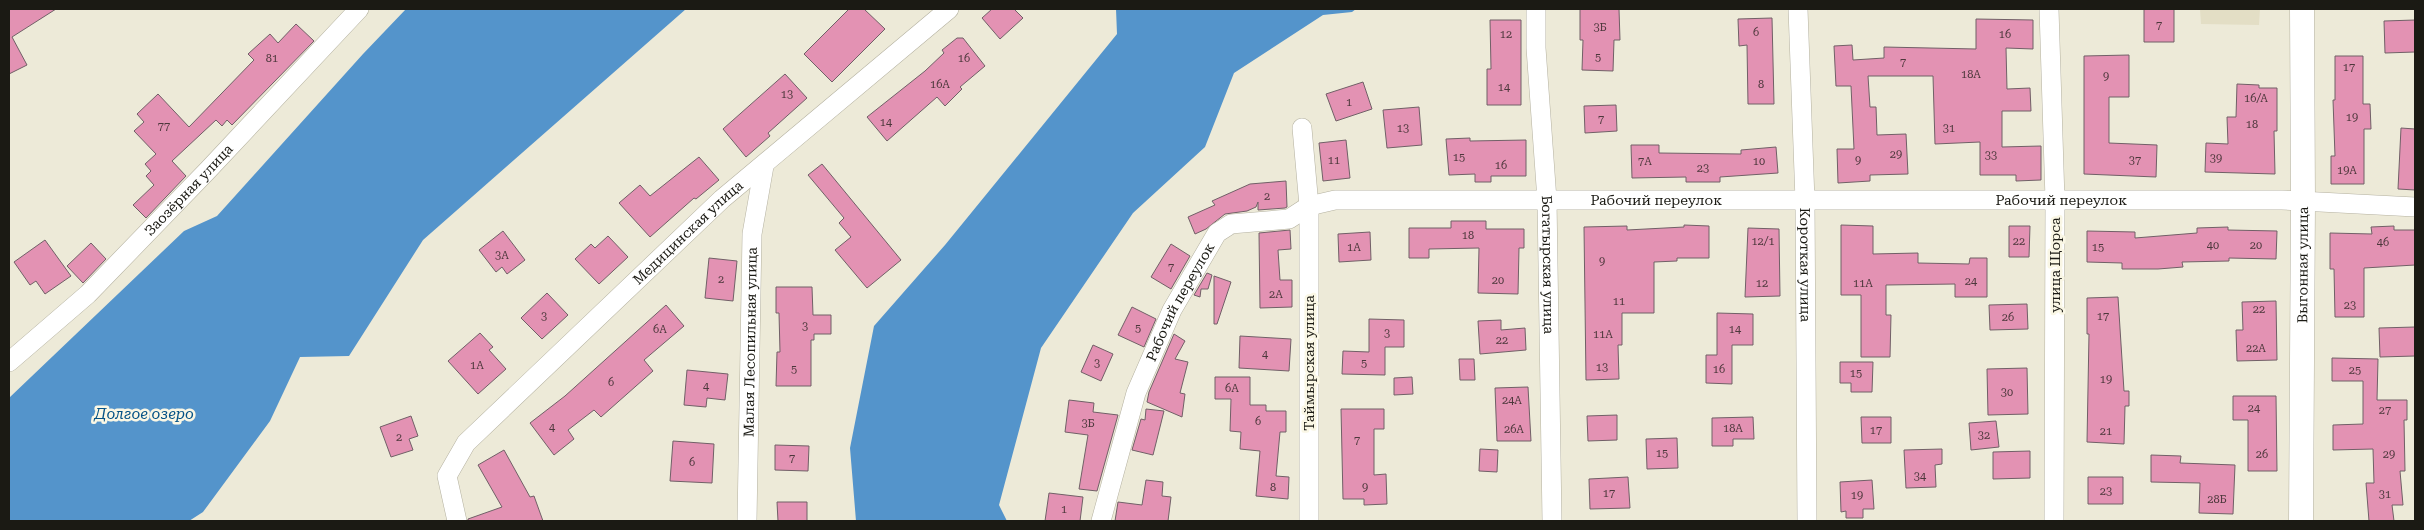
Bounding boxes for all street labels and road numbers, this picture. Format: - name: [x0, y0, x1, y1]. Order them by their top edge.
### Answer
- street label: Заозёрная улица: [141, 141, 236, 239]
- street label: Медицинская улица: [629, 177, 746, 288]
- street label: Рабочий переулок: [1590, 192, 1722, 208]
- street label: Рабочий переулок: [1995, 192, 2127, 208]
- street label: Богатырская улица: [1539, 195, 1557, 334]
- street label: Выгонная улица: [2294, 206, 2311, 323]
- street label: Короткая улица: [1797, 208, 1814, 323]
- street label: улица Щорса: [2047, 217, 2063, 313]
- street label: Рабочий переулок: [1143, 240, 1218, 364]
- street label: Малая Лесопильная улица: [740, 246, 760, 437]
- street label: Таймырская улица: [1301, 295, 1317, 431]

